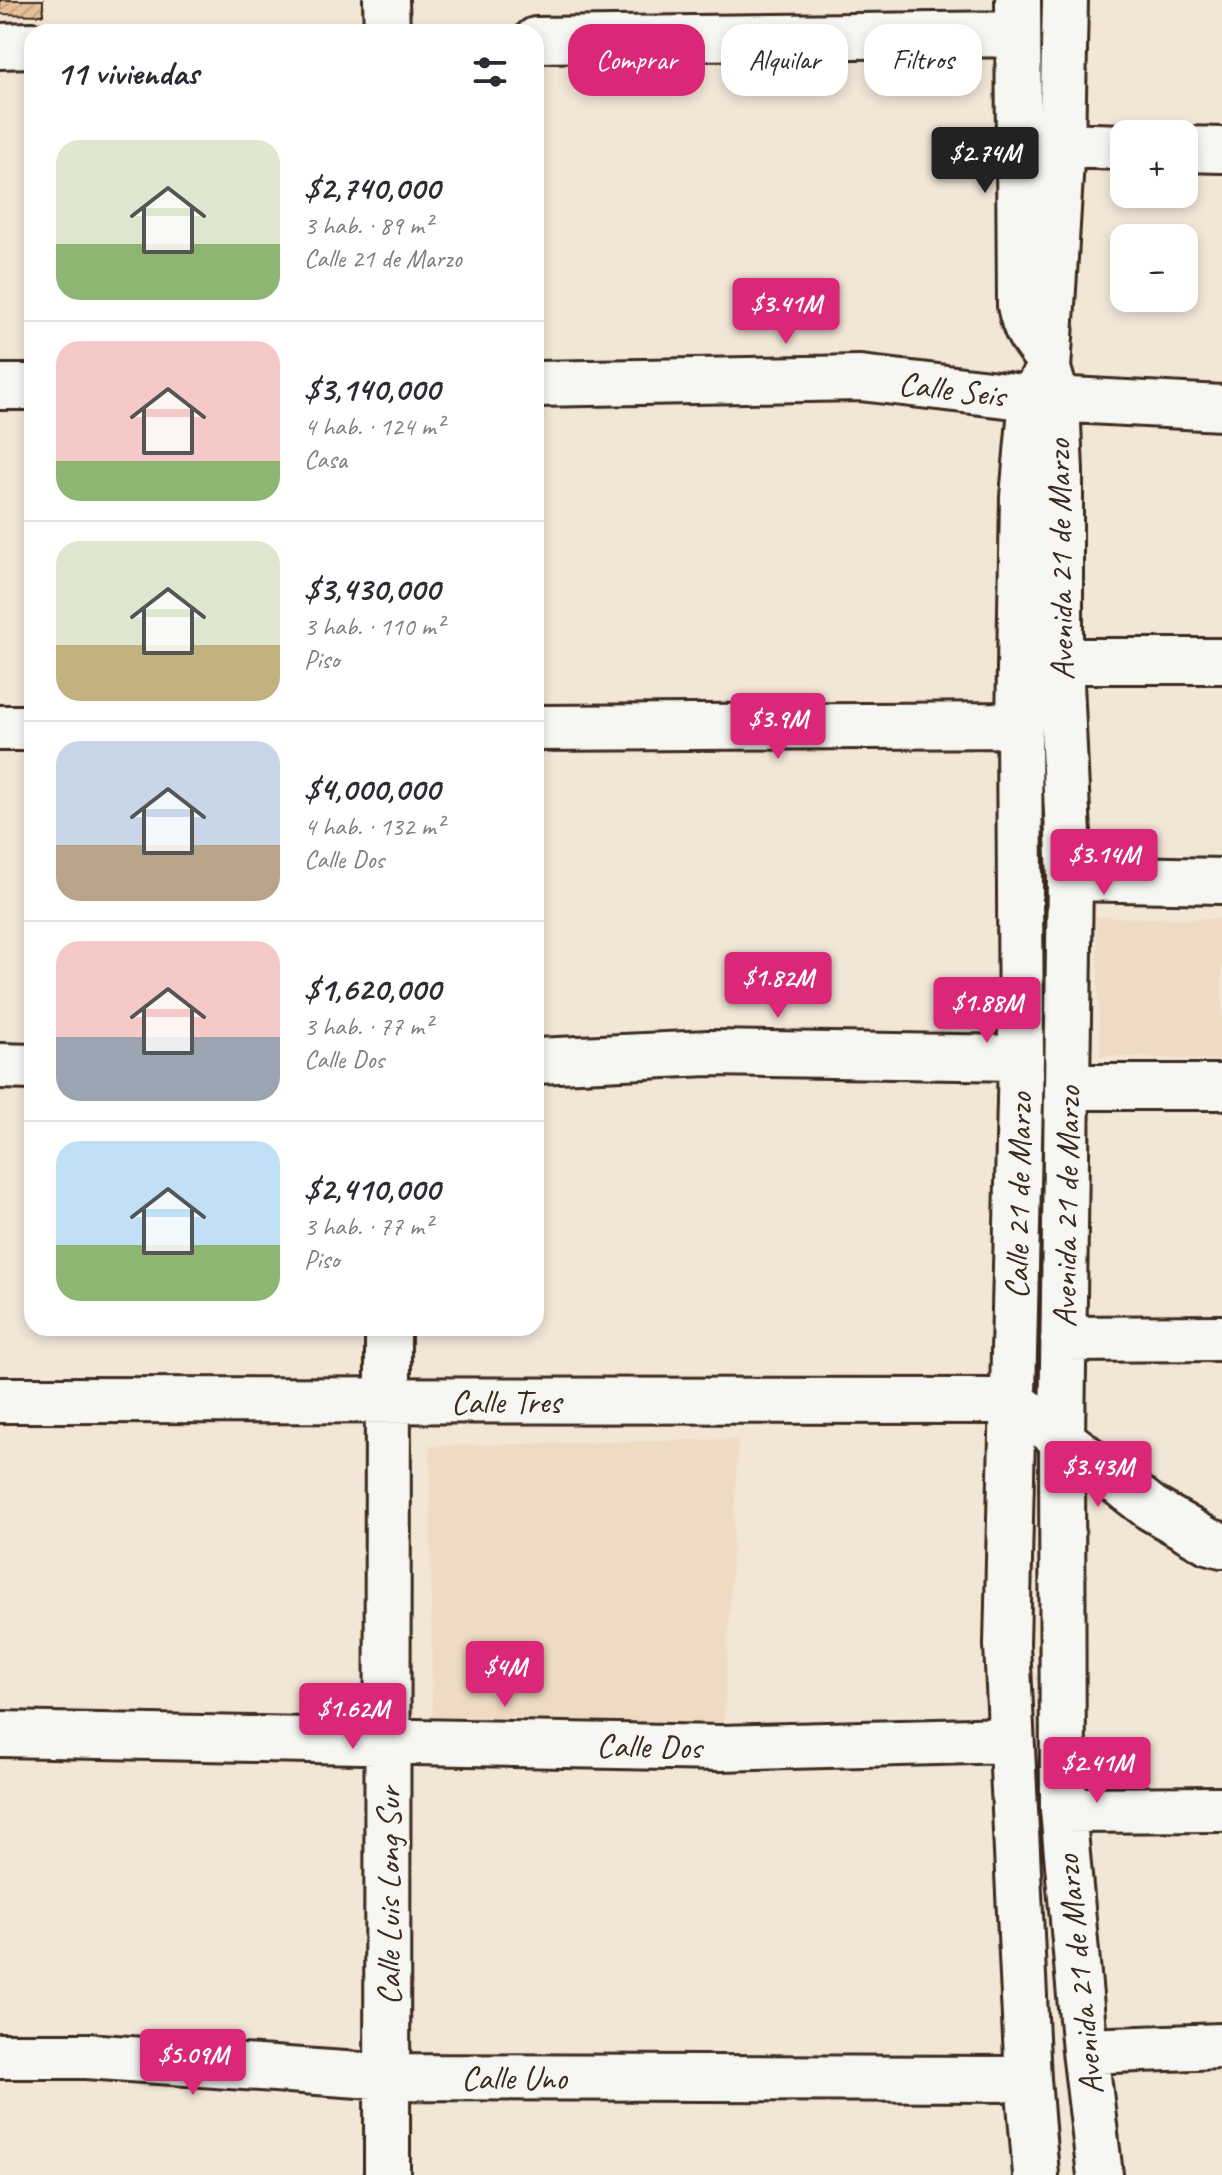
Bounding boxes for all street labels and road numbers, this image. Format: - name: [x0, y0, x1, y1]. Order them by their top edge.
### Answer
- street label: Calle Seis: [896, 361, 1011, 417]
- street label: Avenida 21 de Marzo: [1036, 437, 1084, 681]
- street label: Avenida 21 de Marzo: [1042, 1084, 1090, 1328]
- street label: Calle 21 de Marzo: [995, 1091, 1041, 1299]
- street label: Calle Tres: [451, 1380, 564, 1423]
- street label: Calle Dos: [596, 1724, 705, 1768]
- street label: Calle Luis Long Sur: [367, 1784, 410, 2005]
- street label: Avenida 21 de Marzo: [1045, 1851, 1113, 2097]
- street label: Calle Uno: [461, 2056, 569, 2099]

